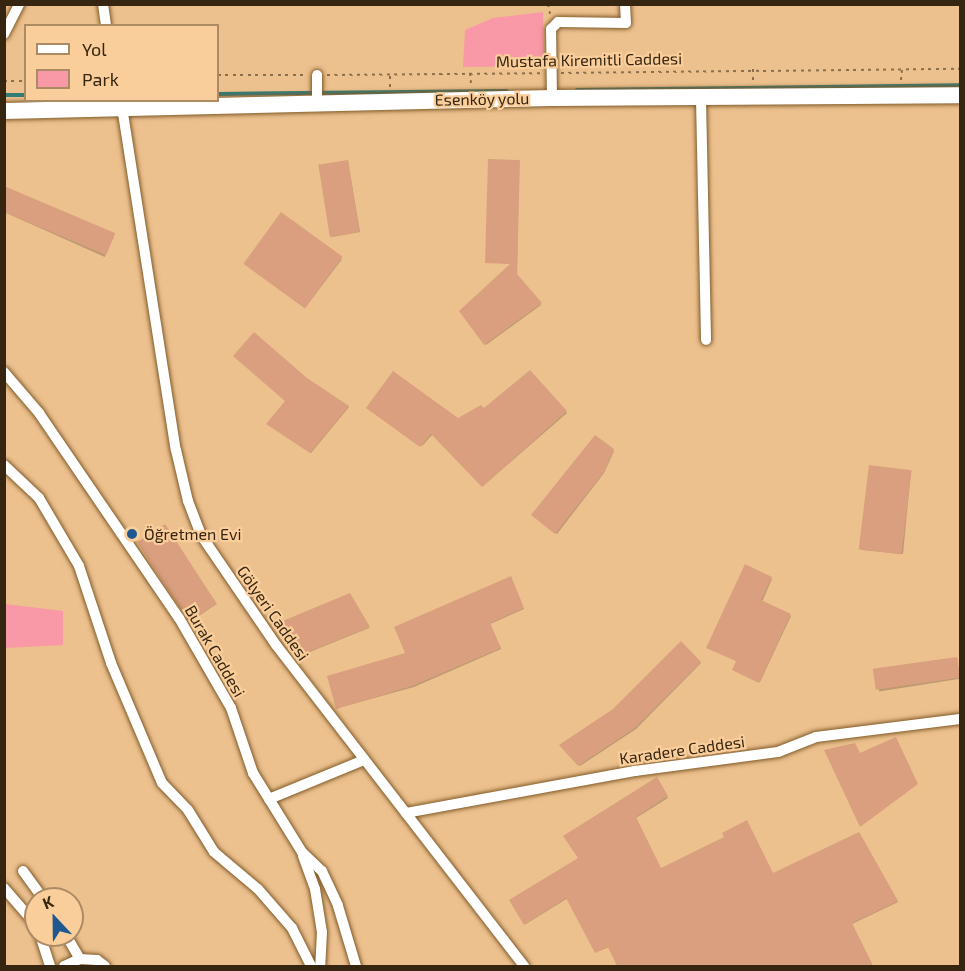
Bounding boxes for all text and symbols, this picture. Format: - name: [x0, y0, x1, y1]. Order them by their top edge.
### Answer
- legend: [24, 24, 219, 102]
- text: Yol: [82, 38, 107, 60]
- street label: Mustafa Kiremitli Caddesi: [496, 49, 682, 71]
- text: Park: [82, 68, 119, 90]
- street label: Esenköy yolu: [434, 89, 530, 109]
- place label: Öğretmen Evi: [144, 524, 241, 544]
- marker: Öğretmen Evi: [125, 527, 139, 541]
- street label: Gölyeri Caddesi: [233, 562, 313, 664]
- street label: Burak Caddesi: [181, 602, 249, 700]
- street label: Karadere Caddesi: [618, 732, 746, 768]
- north arrow: [24, 887, 84, 947]
- text: K: [40, 891, 56, 912]

